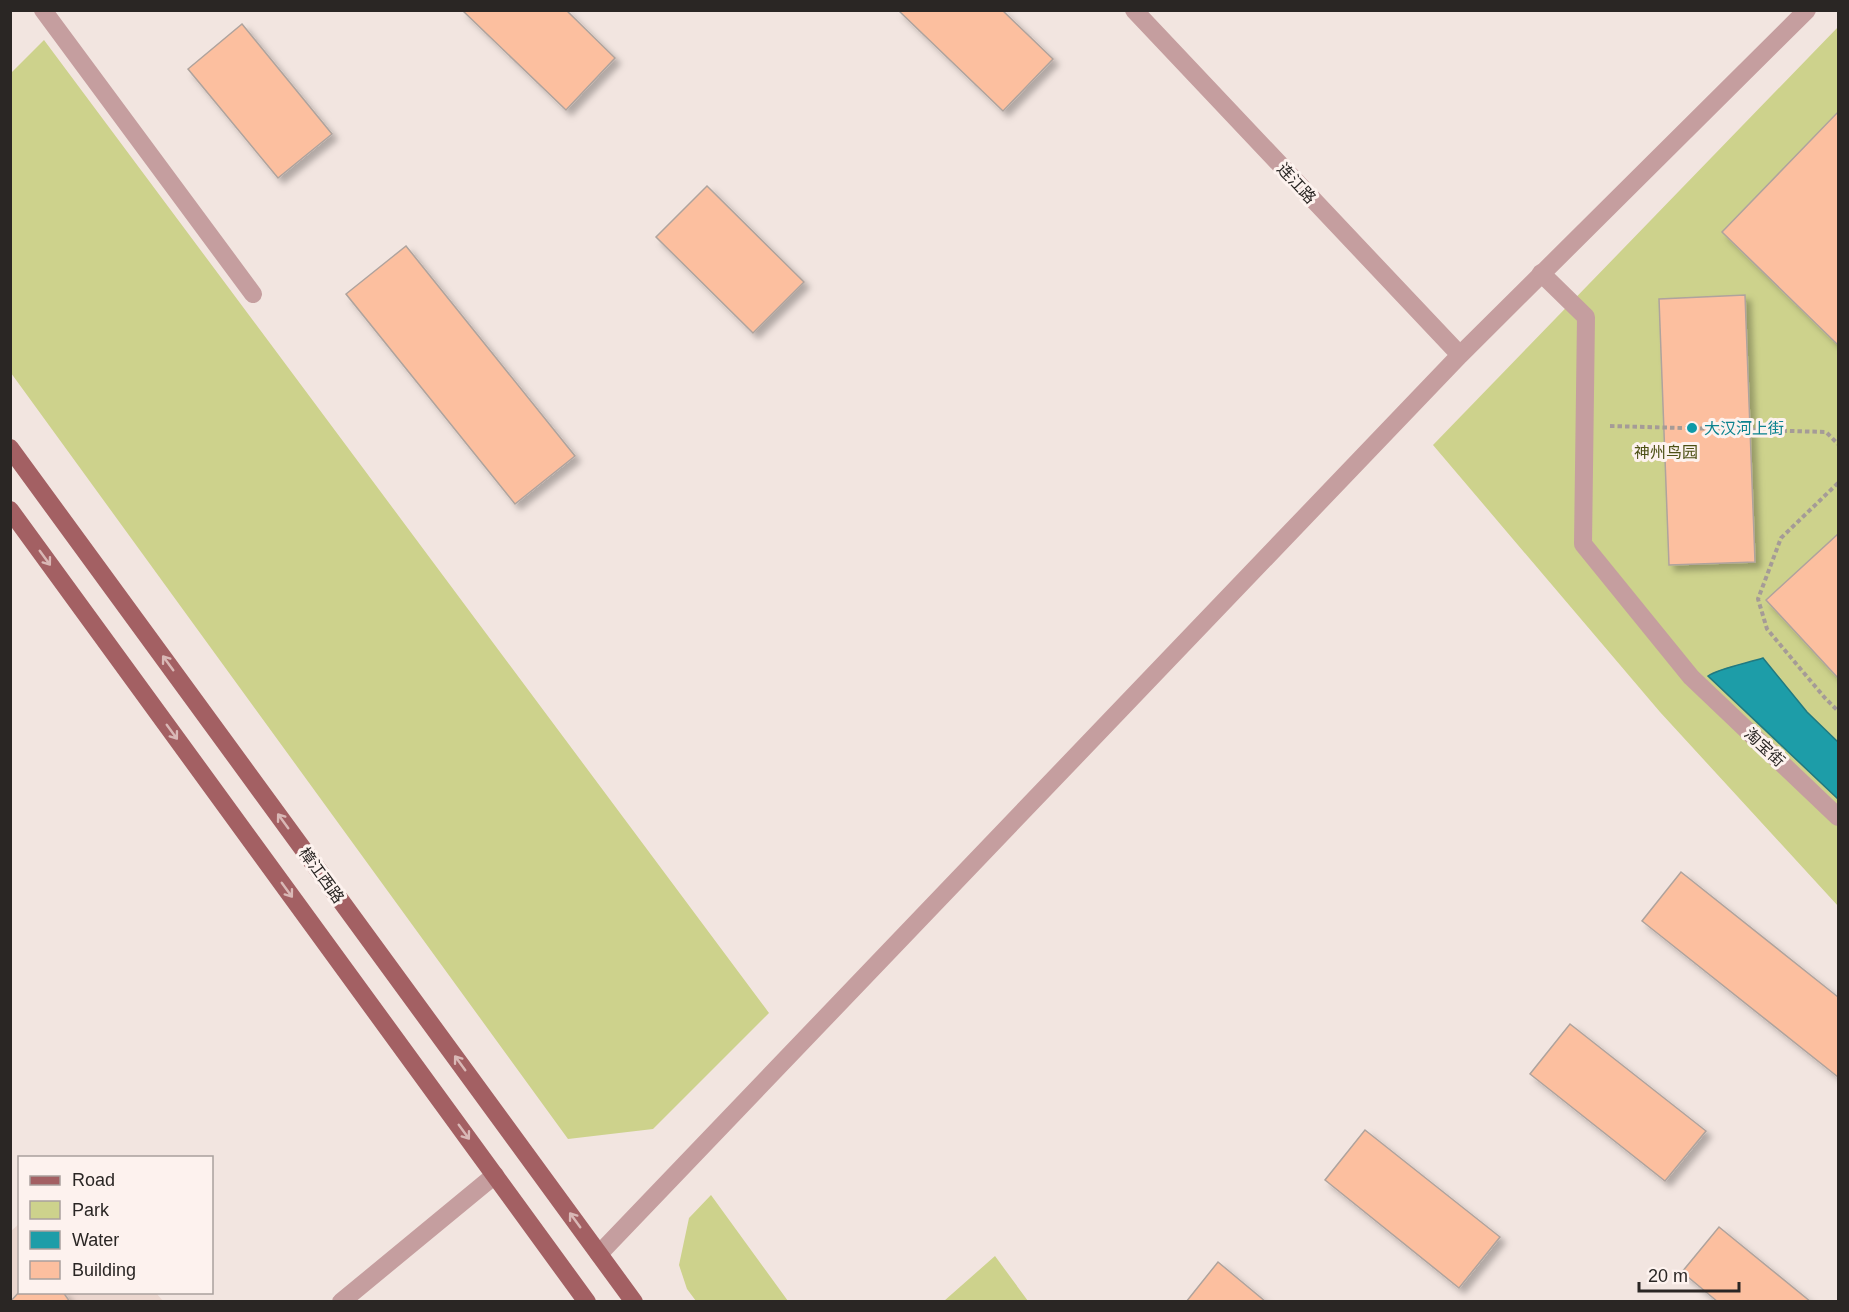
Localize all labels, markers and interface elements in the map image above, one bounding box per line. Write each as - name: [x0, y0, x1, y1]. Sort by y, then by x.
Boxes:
- street label: 连江路: [1274, 160, 1319, 207]
- place label: 大汉河上街: [1704, 420, 1784, 437]
- marker: 大汉河上街: [1685, 421, 1699, 435]
- park label: 神州鸟园: [1634, 444, 1698, 461]
- one-way arrow: [39, 549, 51, 565]
- one-way arrow: [161, 656, 174, 672]
- one-way arrow: [166, 724, 178, 740]
- street label: 淘宝街: [1741, 725, 1788, 770]
- one-way arrow: [276, 813, 289, 829]
- street label: 樟江西路: [296, 844, 347, 906]
- one-way arrow: [281, 881, 293, 897]
- one-way arrow: [453, 1055, 466, 1071]
- one-way arrow: [457, 1124, 470, 1140]
- legend: [18, 1156, 213, 1294]
- text: Road: [72, 1170, 115, 1190]
- text: Park: [72, 1200, 110, 1220]
- one-way arrow: [568, 1213, 581, 1229]
- text: Water: [72, 1230, 119, 1250]
- scale bar: [1639, 1255, 1740, 1293]
- text: Building: [72, 1260, 136, 1280]
- text: 20 m: [1648, 1266, 1688, 1286]

